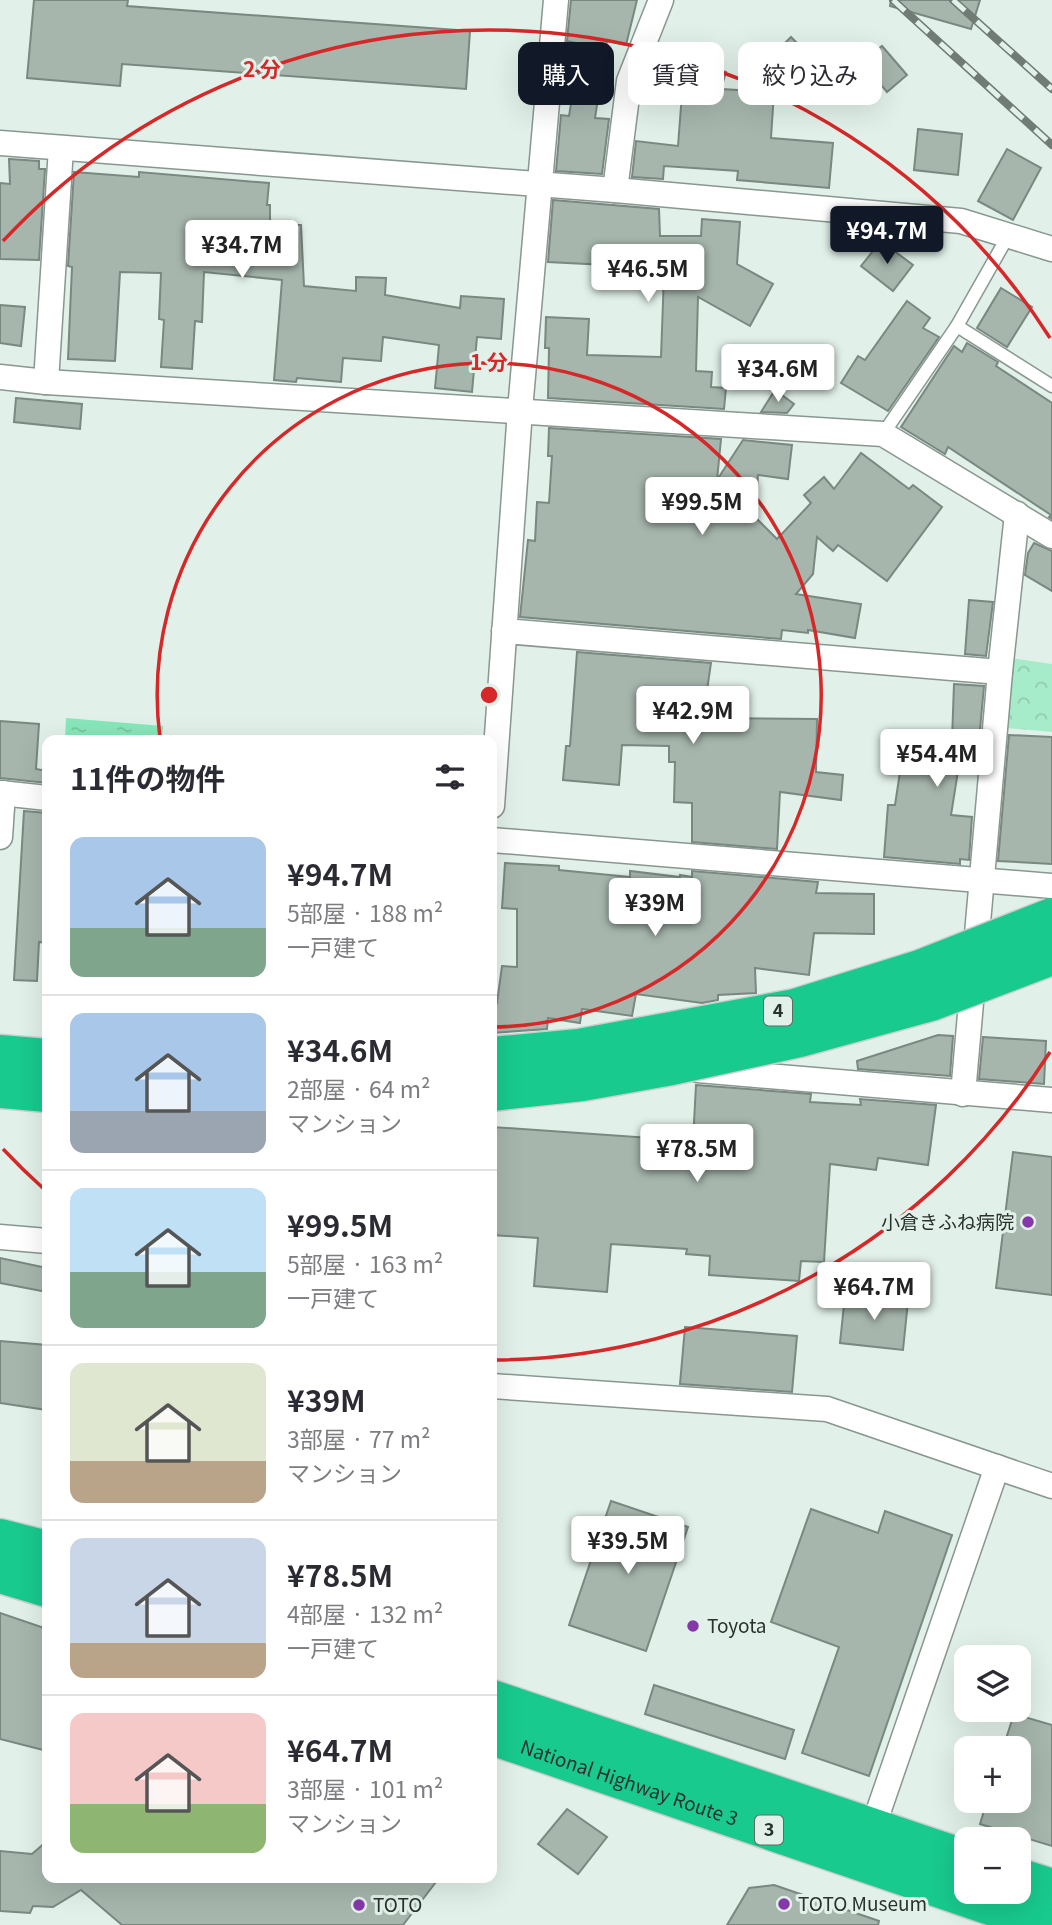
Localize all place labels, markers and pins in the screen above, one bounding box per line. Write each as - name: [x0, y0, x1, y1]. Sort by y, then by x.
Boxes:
- pin: ¥94.7M: [830, 206, 944, 266]
- pin: ¥34.7M: [185, 220, 299, 280]
- pin: ¥46.5M: [591, 244, 705, 304]
- pin: ¥34.6M: [721, 344, 835, 404]
- pin: ¥99.5M: [645, 477, 759, 537]
- centre of rings: [477, 683, 501, 707]
- pin: ¥42.9M: [636, 686, 750, 746]
- pin: ¥54.4M: [880, 730, 994, 789]
- pin: ¥39M: [614, 878, 696, 938]
- pin: ¥78.5M: [640, 1124, 754, 1184]
- place label: 小倉きふね病院: [881, 1207, 1014, 1234]
- marker: 小倉きふね病院: [1020, 1214, 1036, 1230]
- pin: ¥64.7M: [817, 1262, 931, 1322]
- pin: ¥39.5M: [571, 1516, 685, 1576]
- place label: Toyota: [707, 1611, 767, 1638]
- marker: Toyota: [685, 1618, 701, 1634]
- place label: TOTO Museum: [798, 1889, 927, 1916]
- place label: TOTO: [373, 1890, 422, 1917]
- marker: TOTO Museum: [776, 1896, 792, 1912]
- marker: TOTO: [351, 1897, 367, 1913]

